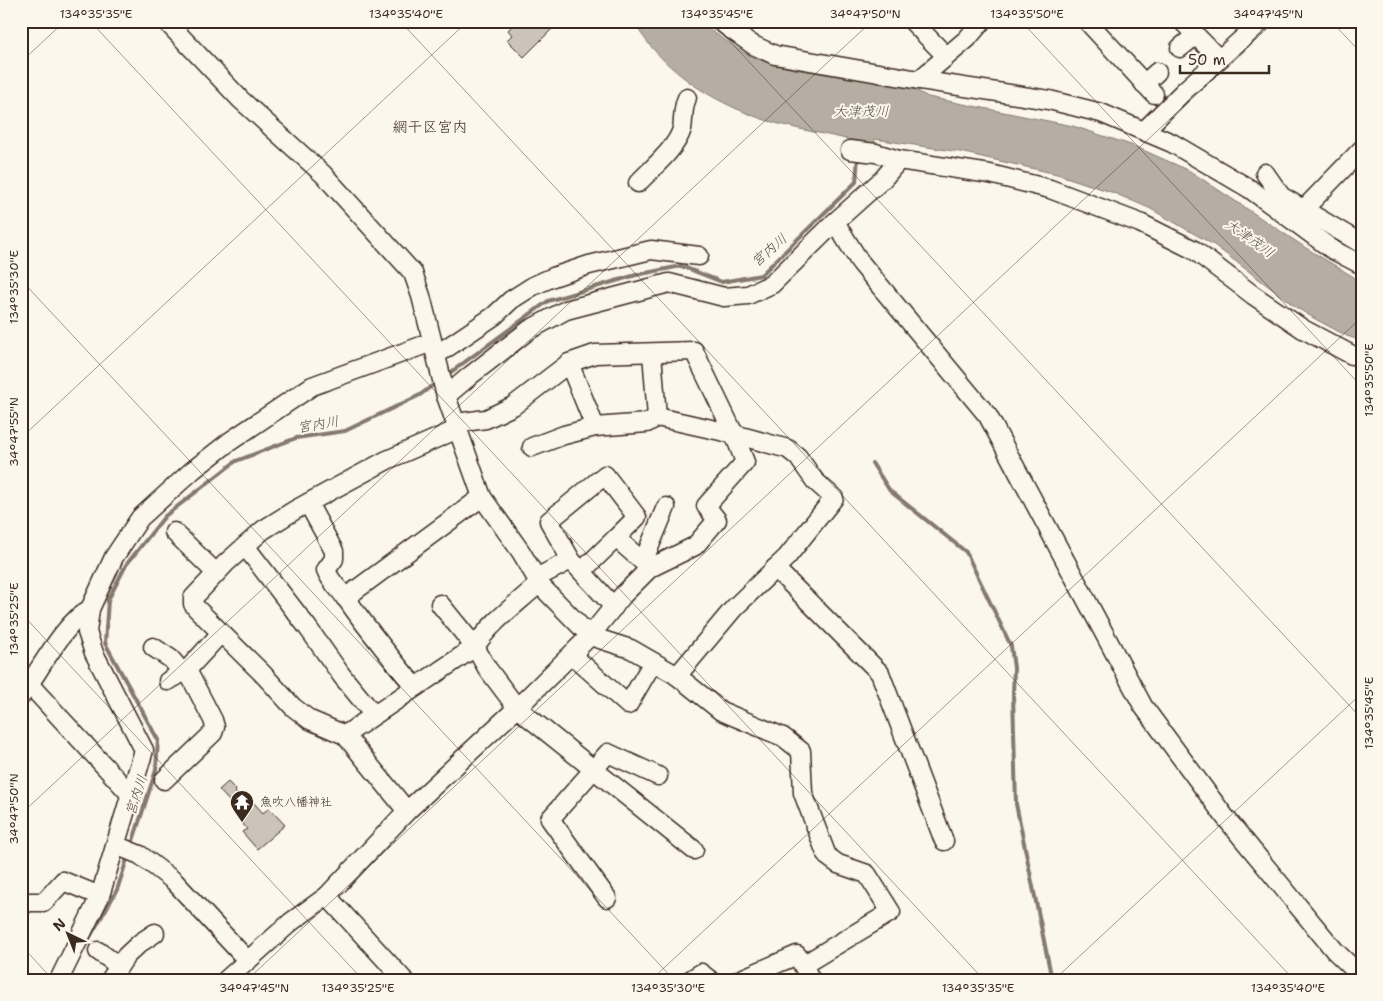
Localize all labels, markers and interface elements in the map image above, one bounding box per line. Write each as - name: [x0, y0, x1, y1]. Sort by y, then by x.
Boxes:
- text: 134°35'35"E: [60, 6, 132, 22]
- text: 134°35'40"E: [369, 6, 443, 22]
- text: 134°35'45"E: [681, 6, 753, 22]
- text: 34°47'50"N: [829, 6, 901, 22]
- text: 134°35'50"E: [990, 6, 1064, 22]
- text: 34°47'45"N: [1233, 6, 1303, 22]
- scale bar: [1180, 42, 1269, 74]
- text: 50 m: [1188, 50, 1226, 70]
- water label: 大津茂川: [833, 102, 889, 120]
- district label: 網干区宮内: [392, 117, 468, 137]
- water label: 大津茂川: [1222, 215, 1278, 261]
- water label: 宮内川: [747, 229, 791, 271]
- text: 134°35'30"E: [6, 250, 22, 324]
- text: 134°35'50"E: [1361, 343, 1377, 417]
- text: 34°47'55"N: [6, 397, 22, 467]
- water label: 宮内川: [296, 411, 340, 437]
- text: 134°35'25"E: [6, 583, 22, 655]
- text: 134°35'45"E: [1361, 677, 1377, 749]
- water label: 宮内川: [121, 772, 151, 818]
- text: 34°47'50"N: [6, 773, 22, 845]
- temple icon: 魚吹八幡神社: [229, 789, 255, 823]
- place label: 魚吹八幡神社: [260, 794, 332, 810]
- north arrow: [42, 908, 92, 958]
- text: N: [49, 914, 69, 935]
- text: 34°47'45"N: [219, 980, 289, 996]
- text: 134°35'25"E: [322, 980, 394, 996]
- text: 134°35'30"E: [631, 980, 705, 996]
- text: 134°35'35"E: [942, 980, 1014, 996]
- text: 134°35'40"E: [1251, 980, 1325, 996]

